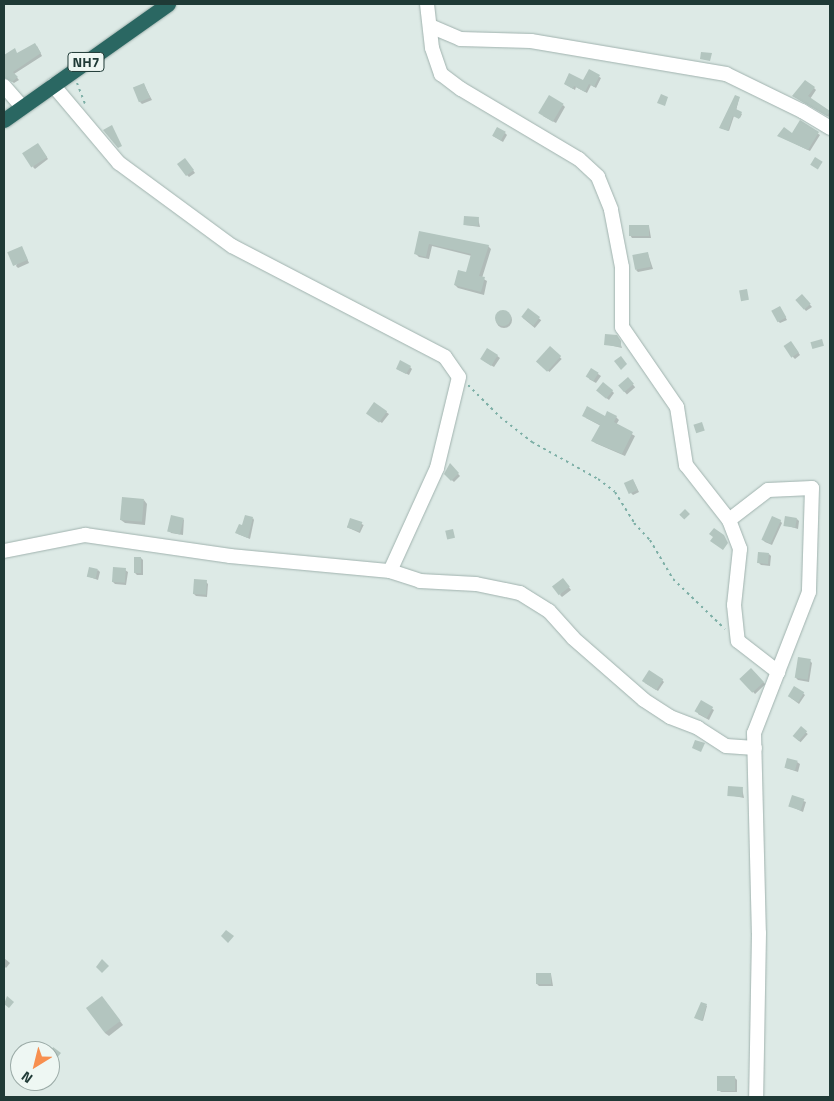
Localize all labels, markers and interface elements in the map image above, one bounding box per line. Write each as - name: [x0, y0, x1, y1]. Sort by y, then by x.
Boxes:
- road number: NH7: [67, 51, 105, 74]
- north arrow: [10, 1041, 60, 1091]
- text: N: [16, 1066, 37, 1089]

